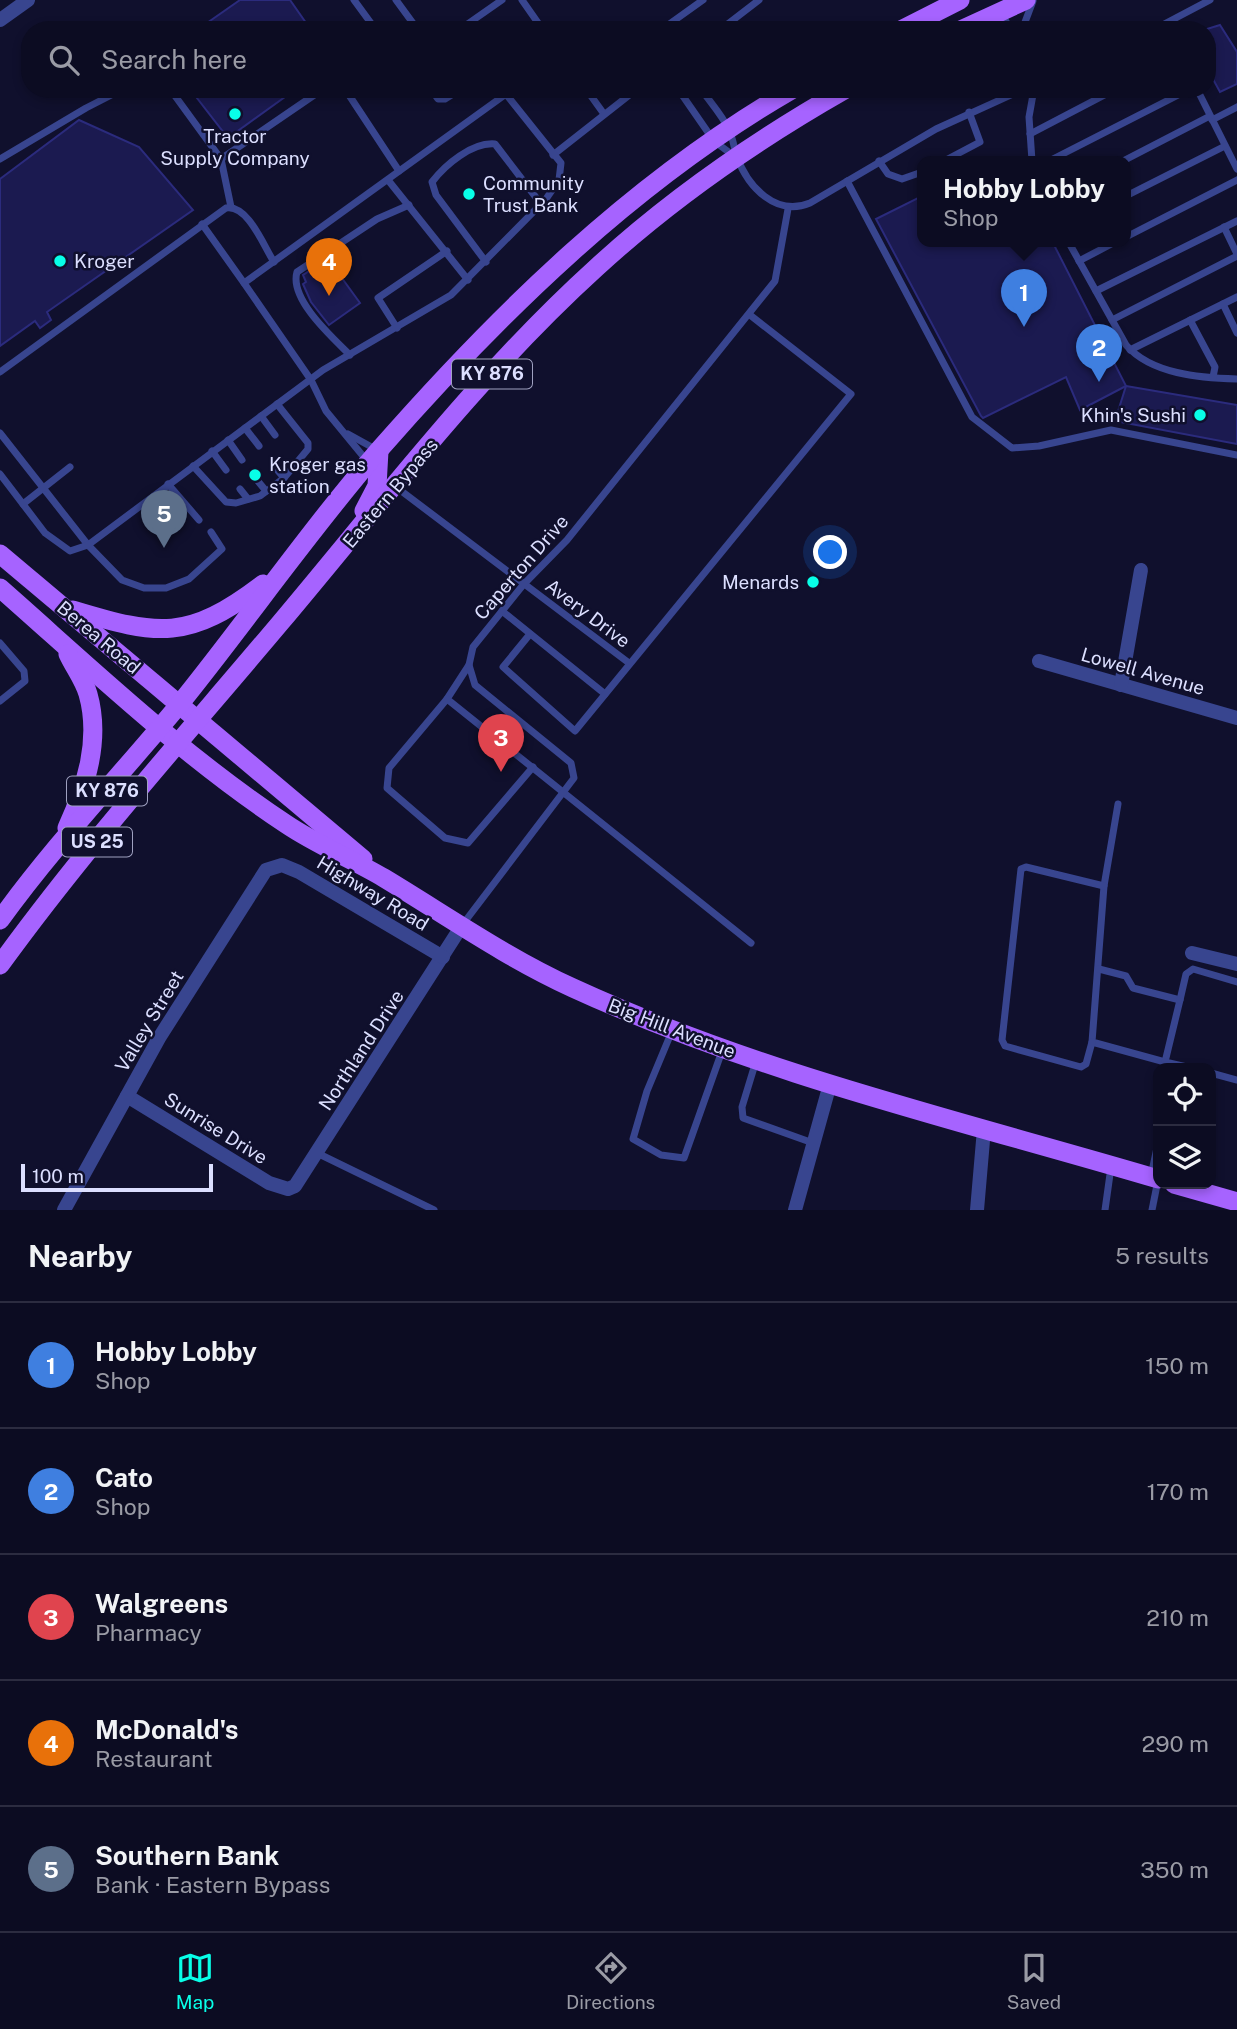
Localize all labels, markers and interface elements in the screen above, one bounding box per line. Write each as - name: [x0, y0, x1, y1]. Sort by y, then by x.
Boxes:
- search box: [21, 21, 1216, 98]
- icon: search: [45, 41, 83, 79]
- text: Search here: [101, 44, 247, 75]
- marker: Tractor Supply Company: [227, 106, 243, 122]
- place label: Tractor Supply Company: [160, 125, 310, 169]
- popup: [917, 156, 1131, 247]
- place label: Community Trust Bank: [483, 172, 584, 216]
- text: Hobby Lobby: [943, 173, 1105, 204]
- marker: Community Trust Bank: [461, 186, 477, 202]
- text: Shop: [943, 204, 998, 231]
- pin: 4: [306, 238, 352, 296]
- place label: Kroger: [74, 250, 135, 272]
- marker: Kroger: [52, 253, 68, 269]
- pin: 1: [1001, 269, 1047, 327]
- pin: 2: [1076, 324, 1122, 382]
- road number: KY 876: [452, 360, 532, 388]
- place label: Khin's Sushi: [1081, 404, 1186, 426]
- marker: Khin's Sushi: [1192, 407, 1208, 423]
- street label: Eastern Bypass: [338, 434, 442, 552]
- place label: Kroger gas station: [269, 453, 366, 497]
- marker: Kroger gas station: [247, 467, 263, 483]
- pin: 5: [141, 490, 187, 548]
- street label: Caperton Drive: [470, 510, 572, 624]
- your location: [813, 535, 847, 569]
- place label: Menards: [722, 571, 799, 593]
- street label: Avery Drive: [541, 574, 635, 652]
- marker: Menards: [805, 574, 821, 590]
- street label: Berea Road: [53, 596, 145, 678]
- street label: Lowell Avenue: [1079, 643, 1207, 699]
- pin: 3: [478, 714, 524, 772]
- road number: KY 876: [67, 776, 147, 806]
- road number: US 25: [62, 828, 132, 856]
- street label: Highway Road: [313, 851, 433, 935]
- street label: Valley Street: [110, 966, 188, 1076]
- street label: Northland Drive: [314, 986, 408, 1114]
- street label: Big Hill Avenue: [605, 994, 739, 1062]
- map controls: [1153, 1063, 1216, 1189]
- button: locate: [1153, 1063, 1216, 1126]
- street label: Sunrise Drive: [160, 1088, 272, 1168]
- button: layers: [1153, 1126, 1216, 1189]
- scale bar: [21, 1161, 214, 1193]
- text: 100 m: [32, 1165, 84, 1187]
- text: Nearby: [28, 1238, 132, 1274]
- text: 5 results: [1115, 1242, 1209, 1269]
- text: Hobby Lobby: [95, 1336, 257, 1367]
- text: 1: [46, 1352, 56, 1379]
- text: 150 m: [1145, 1352, 1209, 1379]
- text: Shop: [95, 1367, 150, 1394]
- text: Cato: [95, 1462, 153, 1493]
- text: 2: [44, 1478, 58, 1505]
- text: 170 m: [1147, 1478, 1209, 1505]
- text: Shop: [95, 1493, 150, 1520]
- text: Walgreens: [95, 1588, 228, 1619]
- text: 3: [43, 1604, 59, 1631]
- text: 210 m: [1146, 1604, 1209, 1631]
- text: Pharmacy: [95, 1619, 202, 1646]
- text: McDonald's: [95, 1714, 238, 1745]
- text: 4: [43, 1730, 59, 1757]
- text: 290 m: [1142, 1730, 1209, 1757]
- text: Restaurant: [95, 1745, 213, 1772]
- text: Southern Bank: [95, 1840, 279, 1871]
- text: 5: [43, 1856, 59, 1883]
- text: 350 m: [1140, 1856, 1209, 1883]
- text: Bank · Eastern Bypass: [95, 1871, 330, 1898]
- tab: Map: [176, 1949, 214, 2013]
- tab: Directions: [566, 1949, 655, 2013]
- tab: Saved: [1007, 1949, 1061, 2013]

